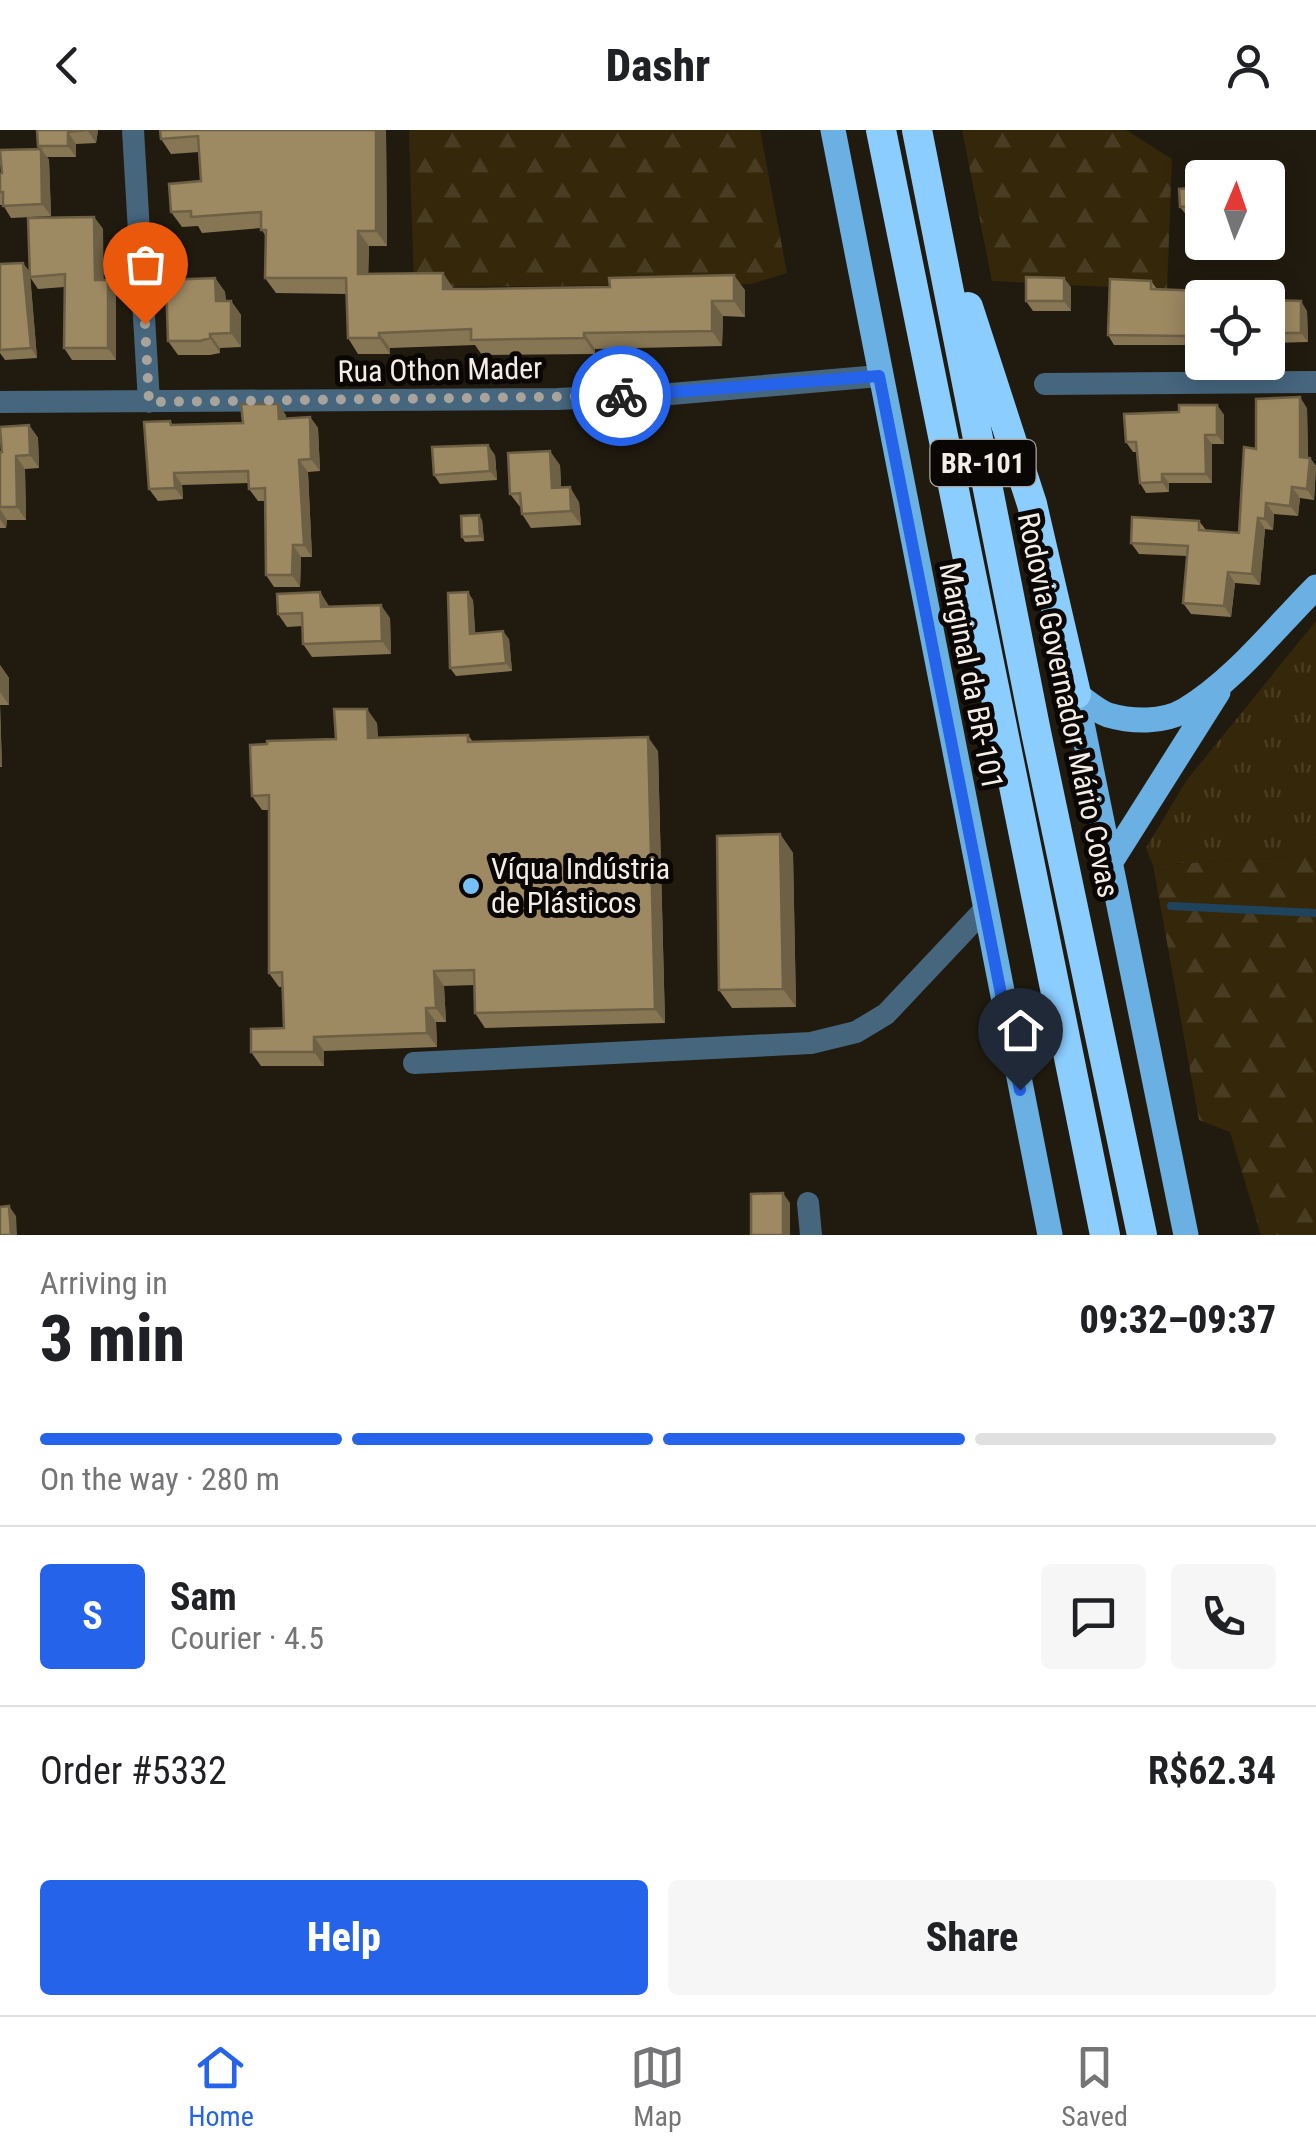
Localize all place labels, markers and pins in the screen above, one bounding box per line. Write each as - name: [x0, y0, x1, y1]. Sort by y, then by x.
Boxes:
- pin: [103, 222, 188, 325]
- place label: Víqua Indústria de Plásticos: [491, 851, 670, 920]
- marker: Víqua Indústria de Plásticos: [460, 875, 482, 897]
- pin: [978, 988, 1063, 1091]

